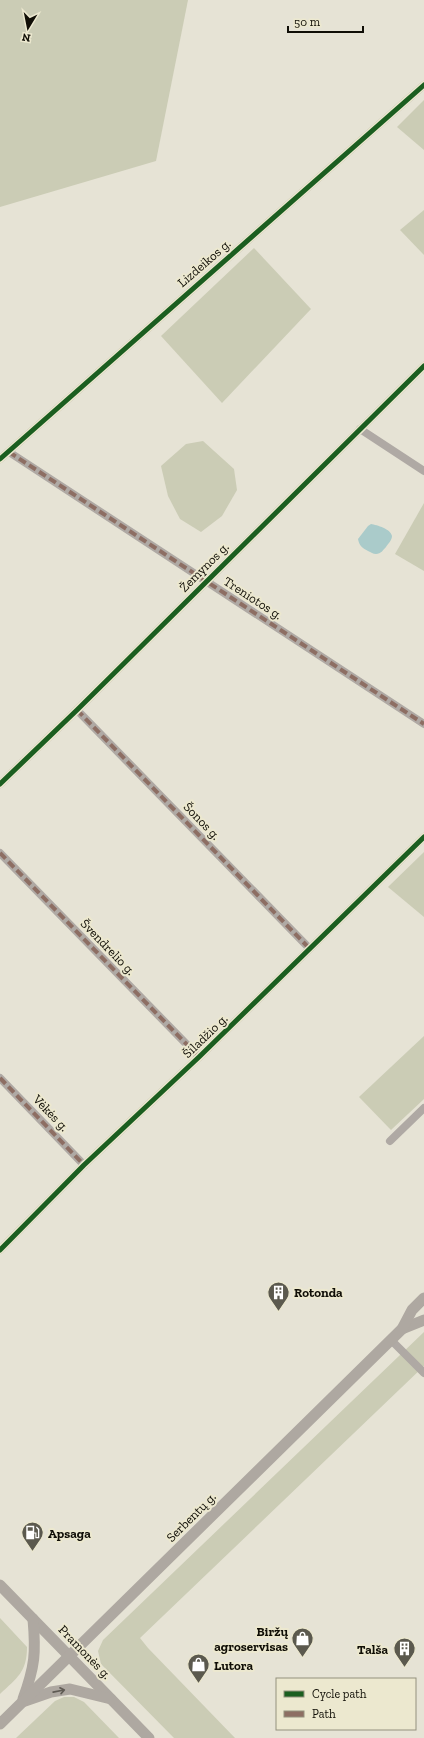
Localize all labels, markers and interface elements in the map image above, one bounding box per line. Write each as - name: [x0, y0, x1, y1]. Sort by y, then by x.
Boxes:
- north arrow: [8, 8, 48, 48]
- scale bar: [288, 8, 363, 34]
- text: 50 m: [294, 15, 321, 29]
- text: N: [20, 30, 32, 44]
- street label: Lizdeikos g.: [174, 236, 234, 290]
- street label: Žemynos g.: [176, 539, 232, 595]
- street label: Treniotos g.: [221, 573, 285, 623]
- street label: Šonos g.: [181, 799, 223, 843]
- street label: Švendrelio g.: [78, 916, 138, 978]
- street label: Šiladžio g.: [180, 1011, 230, 1061]
- street label: Vėkės g.: [29, 1091, 72, 1134]
- building icon: Rotonda: [265, 1279, 291, 1312]
- place label: Rotonda: [294, 1285, 343, 1300]
- street label: Serbentų g.: [163, 1489, 219, 1545]
- fuel station icon: Apsaga: [20, 1520, 46, 1553]
- place label: Apsaga: [48, 1526, 91, 1541]
- street label: Pramonės g.: [56, 1622, 114, 1682]
- place label: Biržų agroservisas: [214, 1624, 288, 1654]
- shop icon: Biržų agroservisas: [290, 1625, 316, 1658]
- building icon: Talša: [391, 1636, 417, 1669]
- place label: Talša: [357, 1642, 388, 1657]
- shop icon: Lutora: [186, 1652, 212, 1685]
- place label: Lutora: [214, 1658, 253, 1673]
- legend: [276, 1678, 416, 1730]
- one-way arrow: [53, 1686, 66, 1694]
- text: Cycle path: [312, 1687, 367, 1701]
- text: Path: [312, 1707, 336, 1721]

